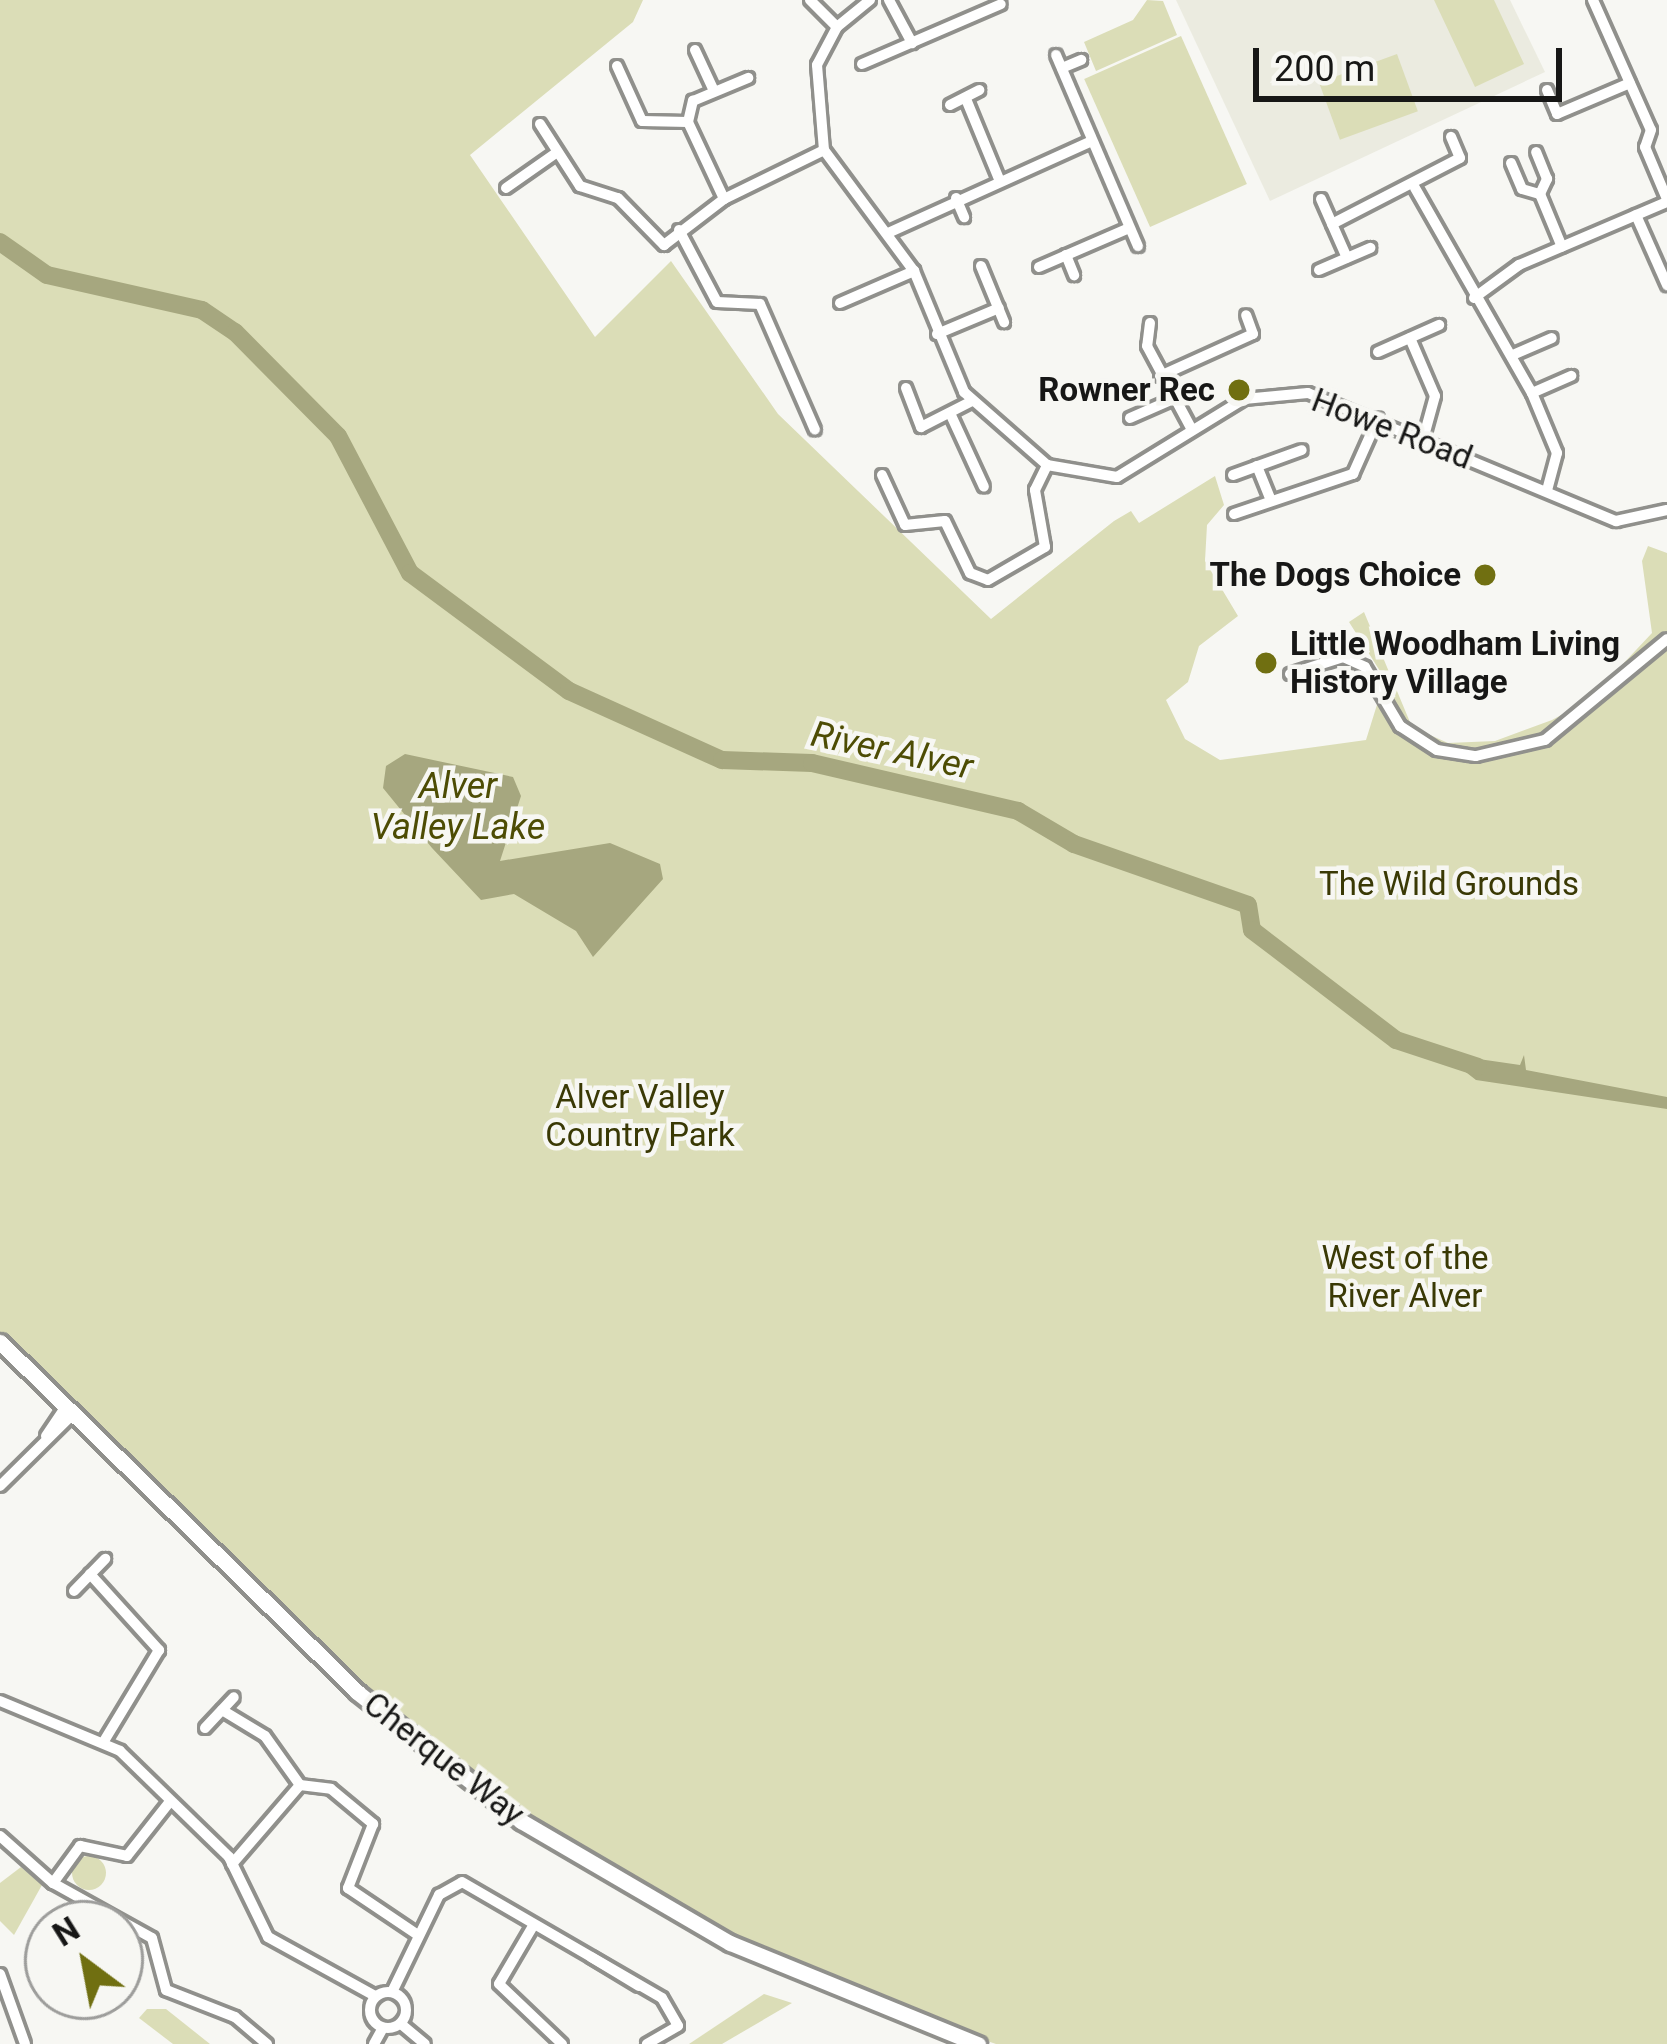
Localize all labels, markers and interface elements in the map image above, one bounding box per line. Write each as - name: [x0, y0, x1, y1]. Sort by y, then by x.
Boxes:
- scale bar: [1259, 24, 1568, 98]
- text: 200 m: [1274, 48, 1375, 90]
- place label: Rowner Rec: [1038, 370, 1215, 410]
- marker: Rowner Rec: [1226, 377, 1252, 403]
- street label: Howe Road: [1306, 380, 1478, 478]
- place label: The Dogs Choice: [1210, 555, 1461, 595]
- marker: The Dogs Choice: [1472, 562, 1498, 588]
- place label: Little Woodham Living History Village: [1290, 624, 1620, 702]
- marker: Little Woodham Living History Village: [1253, 650, 1279, 676]
- water label: River Alver: [807, 713, 977, 789]
- water label: Alver Valley Lake: [371, 764, 545, 849]
- park label: The Wild Grounds: [1319, 864, 1579, 904]
- park label: Alver Valley Country Park: [545, 1077, 735, 1155]
- park label: West of the River Alver: [1321, 1238, 1489, 1316]
- street label: Cherque Way: [356, 1684, 532, 1834]
- north arrow: [24, 1900, 144, 2020]
- text: N: [46, 1909, 86, 1954]

